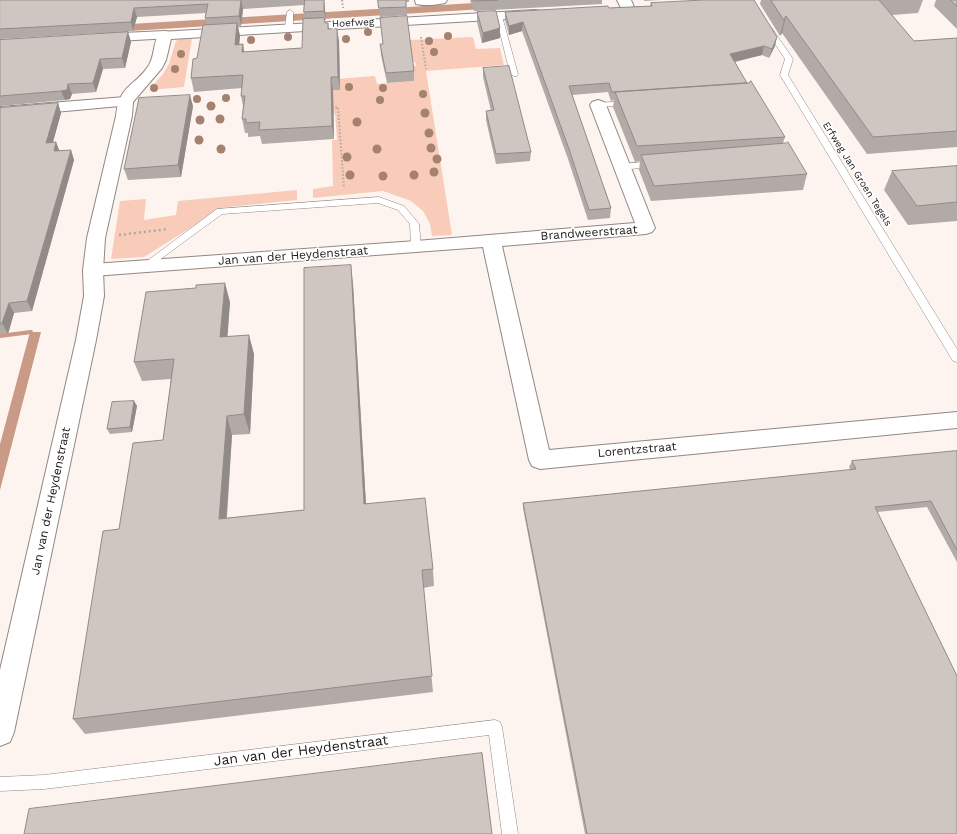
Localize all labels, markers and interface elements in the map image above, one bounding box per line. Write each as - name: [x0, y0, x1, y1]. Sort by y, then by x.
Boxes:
- street label: Hoefweg: [332, 16, 374, 30]
- street label: Erfweg Jan Groen Tegels: [820, 120, 894, 228]
- street label: Brandweerstraat: [540, 222, 638, 244]
- street label: Jan van der Heydenstraat: [217, 244, 369, 268]
- street label: Jan van der Heydenstraat: [28, 426, 74, 576]
- street label: Lorentzstraat: [597, 439, 677, 461]
- street label: Jan van der Heydenstraat: [213, 732, 389, 770]

